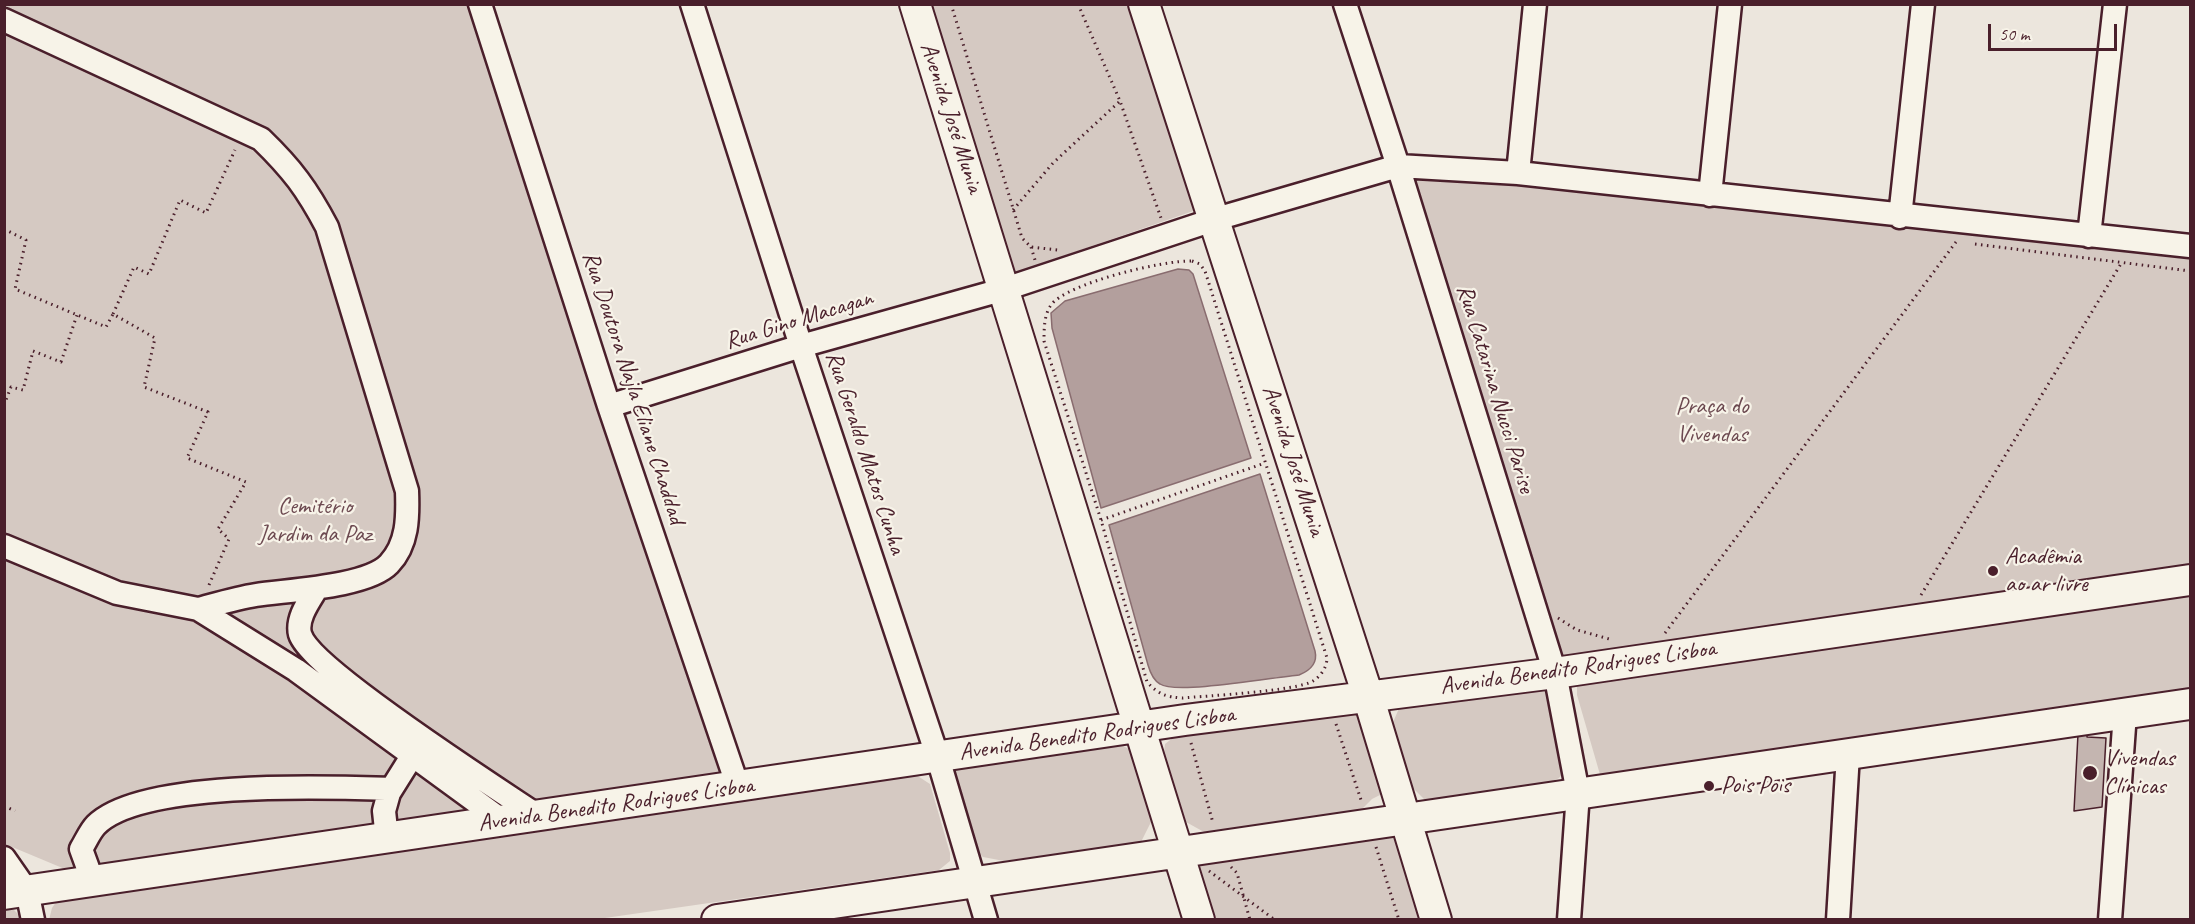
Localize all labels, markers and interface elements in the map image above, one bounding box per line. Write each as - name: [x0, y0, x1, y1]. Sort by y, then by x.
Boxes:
- scale bar: [1991, 12, 2120, 50]
- text: 50 m: [1999, 23, 2030, 45]
- street label: Avenida José Munia: [913, 39, 989, 197]
- street label: Rua Doutora Najla Eliane Chaddad: [575, 248, 691, 528]
- street label: Rua Catarina Nucci Parise: [1450, 281, 1540, 497]
- street label: Rua Gino Macagan: [722, 284, 876, 356]
- street label: Rua Geraldo Matos Cunha: [819, 348, 911, 558]
- street label: Avenida José Munia: [1255, 382, 1331, 540]
- park label: Praça do Vivendas: [1676, 393, 1748, 449]
- park label: Cemitério Jardim da Paz: [258, 493, 372, 549]
- place label: Acadêmia ao ar livre: [2005, 543, 2088, 599]
- marker: Acadêmia ao ar livre: [1986, 564, 2000, 578]
- street label: Avenida Benedito Rodrigues Lisboa: [1438, 634, 1718, 702]
- street label: Avenida Benedito Rodrigues Lisboa: [957, 700, 1237, 768]
- place label: Vivendas Clínicas: [2104, 745, 2174, 801]
- marker: Vivendas Clínicas: [2081, 764, 2099, 782]
- street label: Avenida Benedito Rodrigues Lisboa: [476, 771, 756, 839]
- place label: Pois Pois: [1721, 772, 1790, 800]
- marker: Pois Pois: [1702, 779, 1716, 793]

